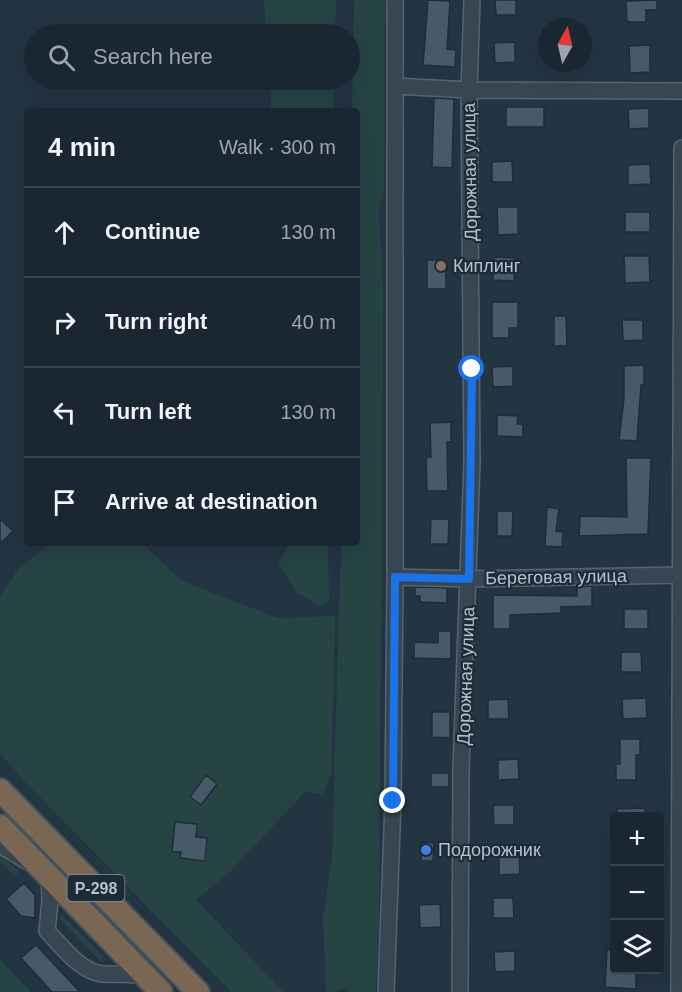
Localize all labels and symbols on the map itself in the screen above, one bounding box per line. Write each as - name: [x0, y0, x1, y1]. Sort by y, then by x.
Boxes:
- north arrow: [538, 18, 592, 72]
- street label: Дорожная улица: [459, 102, 481, 241]
- place label: Киплинг: [453, 256, 521, 276]
- marker: Киплинг: [434, 259, 448, 273]
- route start: [458, 355, 484, 381]
- street label: Береговая улица: [485, 566, 628, 588]
- street label: Дорожная улица: [454, 605, 478, 746]
- route end: [379, 787, 405, 813]
- place label: Подорожник: [438, 840, 541, 860]
- marker: Подорожник: [419, 843, 433, 857]
- road number: Р-298: [68, 875, 124, 901]

